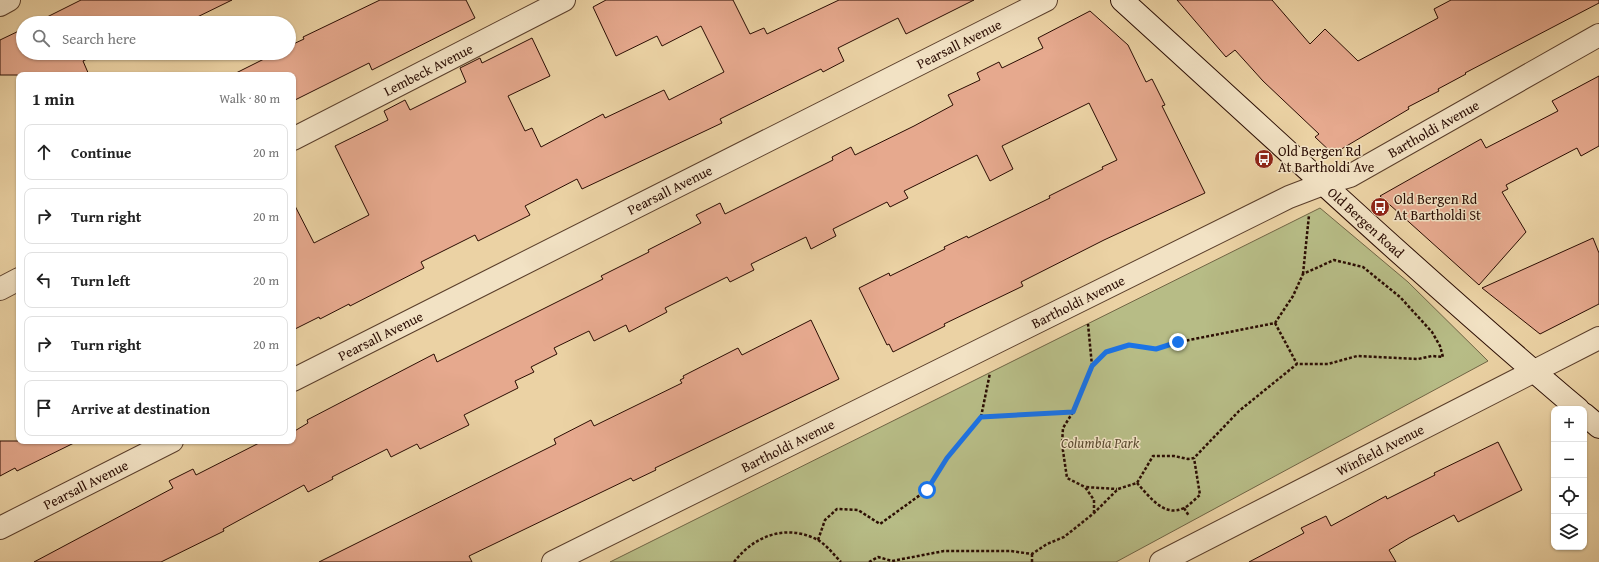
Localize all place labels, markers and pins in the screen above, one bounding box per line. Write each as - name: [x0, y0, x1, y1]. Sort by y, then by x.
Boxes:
- place label: Old Bergen Rd At Bartholdi Ave: [1278, 141, 1375, 177]
- bus stop icon: Old Bergen Rd At Bartholdi Ave: [1253, 148, 1275, 170]
- place label: Old Bergen Rd At Bartholdi St: [1394, 189, 1481, 225]
- bus stop icon: Old Bergen Rd At Bartholdi St: [1369, 196, 1391, 218]

